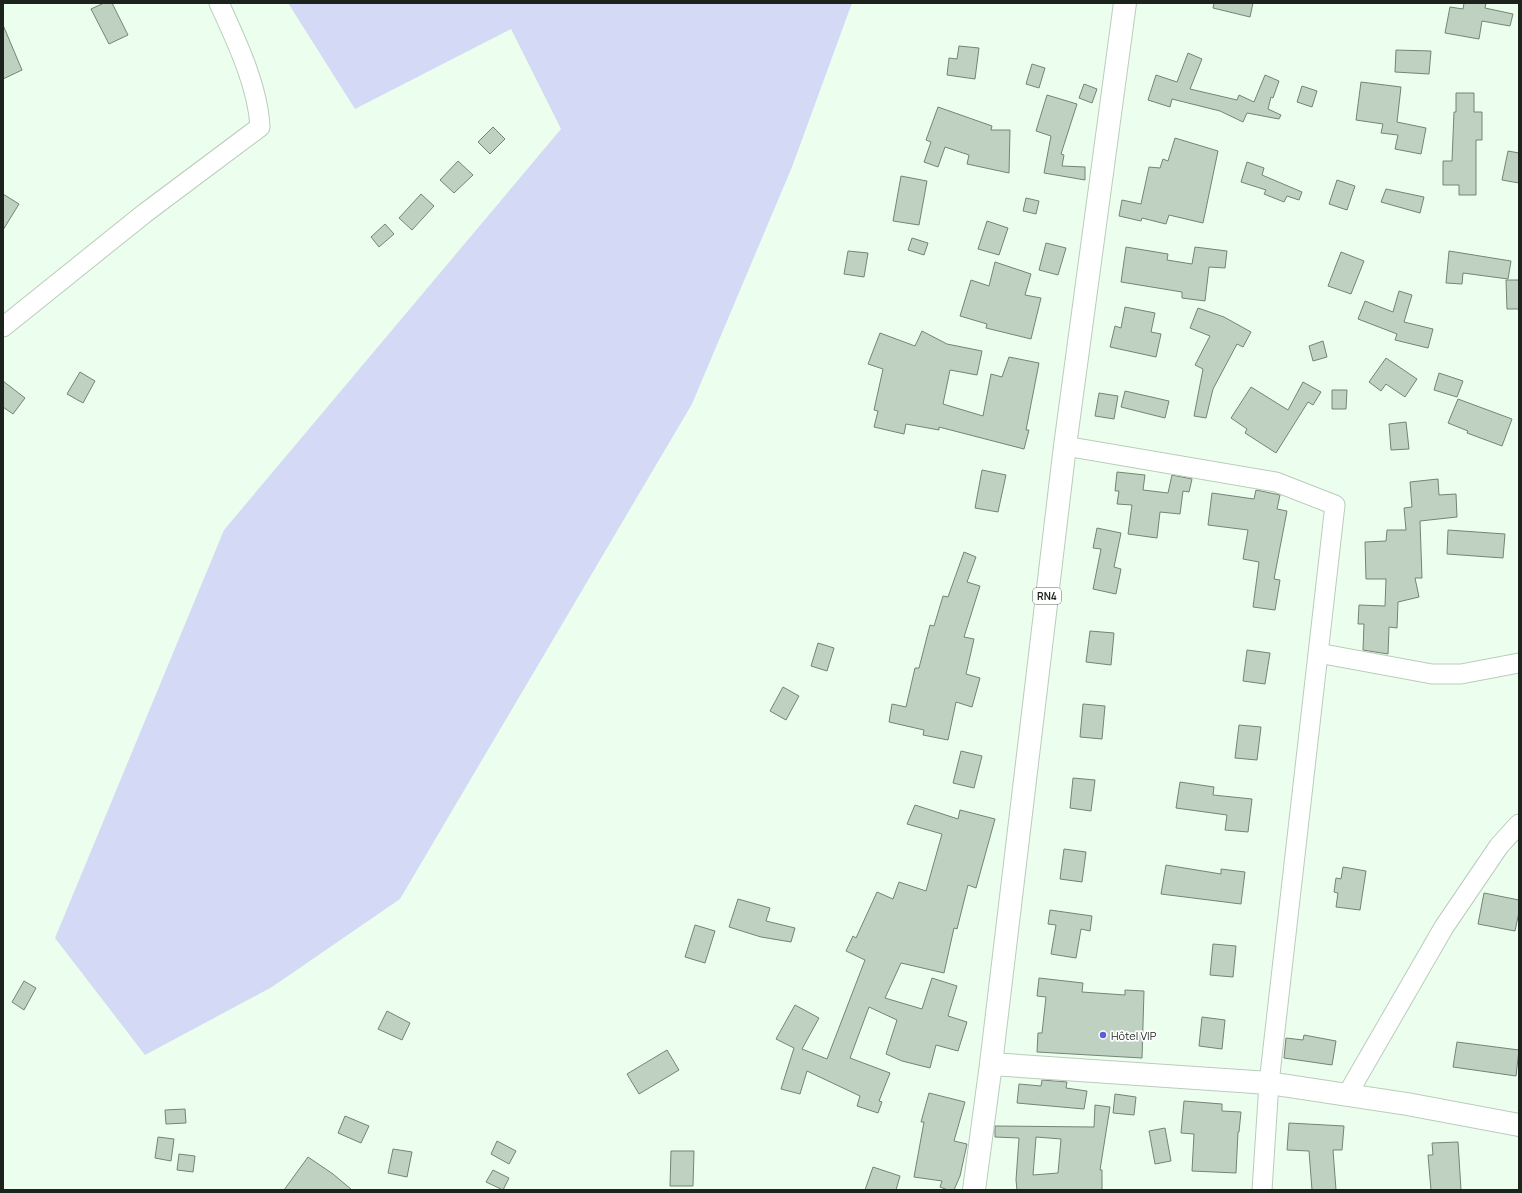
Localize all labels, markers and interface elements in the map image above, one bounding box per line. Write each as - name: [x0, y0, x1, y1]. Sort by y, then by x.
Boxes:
- road number: RN4: [1033, 588, 1061, 604]
- place label: Hôtel VIP: [1111, 1028, 1157, 1043]
- marker: Hôtel VIP: [1098, 1030, 1108, 1040]

